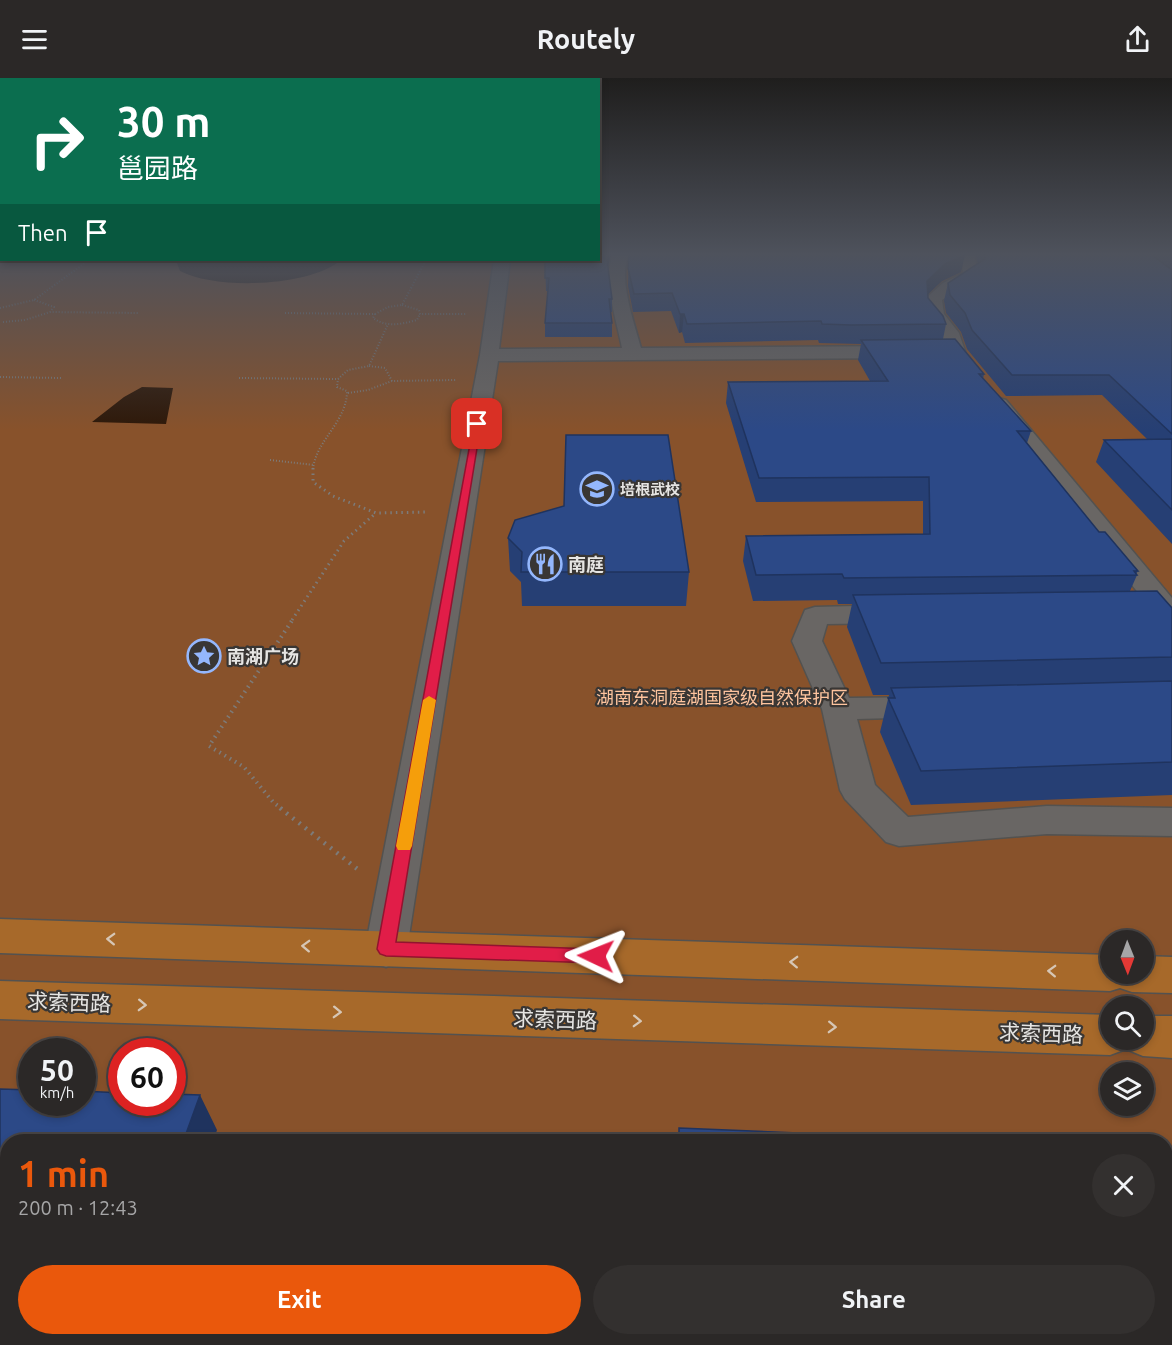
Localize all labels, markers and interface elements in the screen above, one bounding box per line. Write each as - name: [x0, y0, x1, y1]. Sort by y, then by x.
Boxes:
- icon: menu: [18, 23, 51, 56]
- icon: share: [1121, 23, 1154, 56]
- text: Routely: [537, 24, 635, 54]
- text: 30 m: [117, 98, 211, 145]
- icon: right: [18, 102, 96, 180]
- text: 邕园路: [117, 153, 198, 183]
- icon: arrive: [80, 216, 113, 249]
- text: Then: [18, 220, 68, 245]
- pin: [451, 398, 502, 449]
- icon: arrive: [460, 407, 493, 440]
- school or university icon: 培根武校: [579, 471, 615, 507]
- place label: 培根武校: [620, 481, 680, 498]
- restaurant icon: 南庭: [527, 546, 563, 582]
- place label: 南庭: [568, 554, 604, 574]
- place icon: 南湖广场: [186, 638, 222, 674]
- place label: 南湖广场: [227, 646, 299, 666]
- park label: 湖南东洞庭湖国家级自然保护区: [596, 687, 848, 707]
- position arrow: [564, 924, 628, 988]
- north arrow: [1100, 930, 1154, 984]
- map controls: [1100, 930, 1154, 1116]
- one-way arrow: [107, 933, 116, 946]
- one-way arrow: [302, 940, 311, 953]
- one-way arrow: [789, 956, 798, 969]
- one-way arrow: [1047, 965, 1056, 977]
- street label: 求索西路: [27, 989, 111, 1015]
- button: search: [1100, 996, 1154, 1050]
- one-way arrow: [138, 998, 147, 1011]
- one-way arrow: [333, 1005, 342, 1018]
- street label: 求索西路: [513, 1006, 597, 1032]
- one-way arrow: [633, 1015, 642, 1027]
- street label: 求索西路: [999, 1020, 1083, 1046]
- one-way arrow: [828, 1021, 837, 1033]
- speed limit sign: 60: [108, 1038, 186, 1116]
- text: 50: [40, 1053, 74, 1087]
- button: layers: [1100, 1062, 1154, 1116]
- text: km/h: [40, 1084, 74, 1101]
- text: 1 min: [18, 1153, 109, 1194]
- button: close: [1092, 1154, 1155, 1217]
- text: 200 m · 12:43: [18, 1196, 138, 1219]
- button: Exit: [18, 1265, 581, 1334]
- button: Share: [593, 1265, 1155, 1334]

